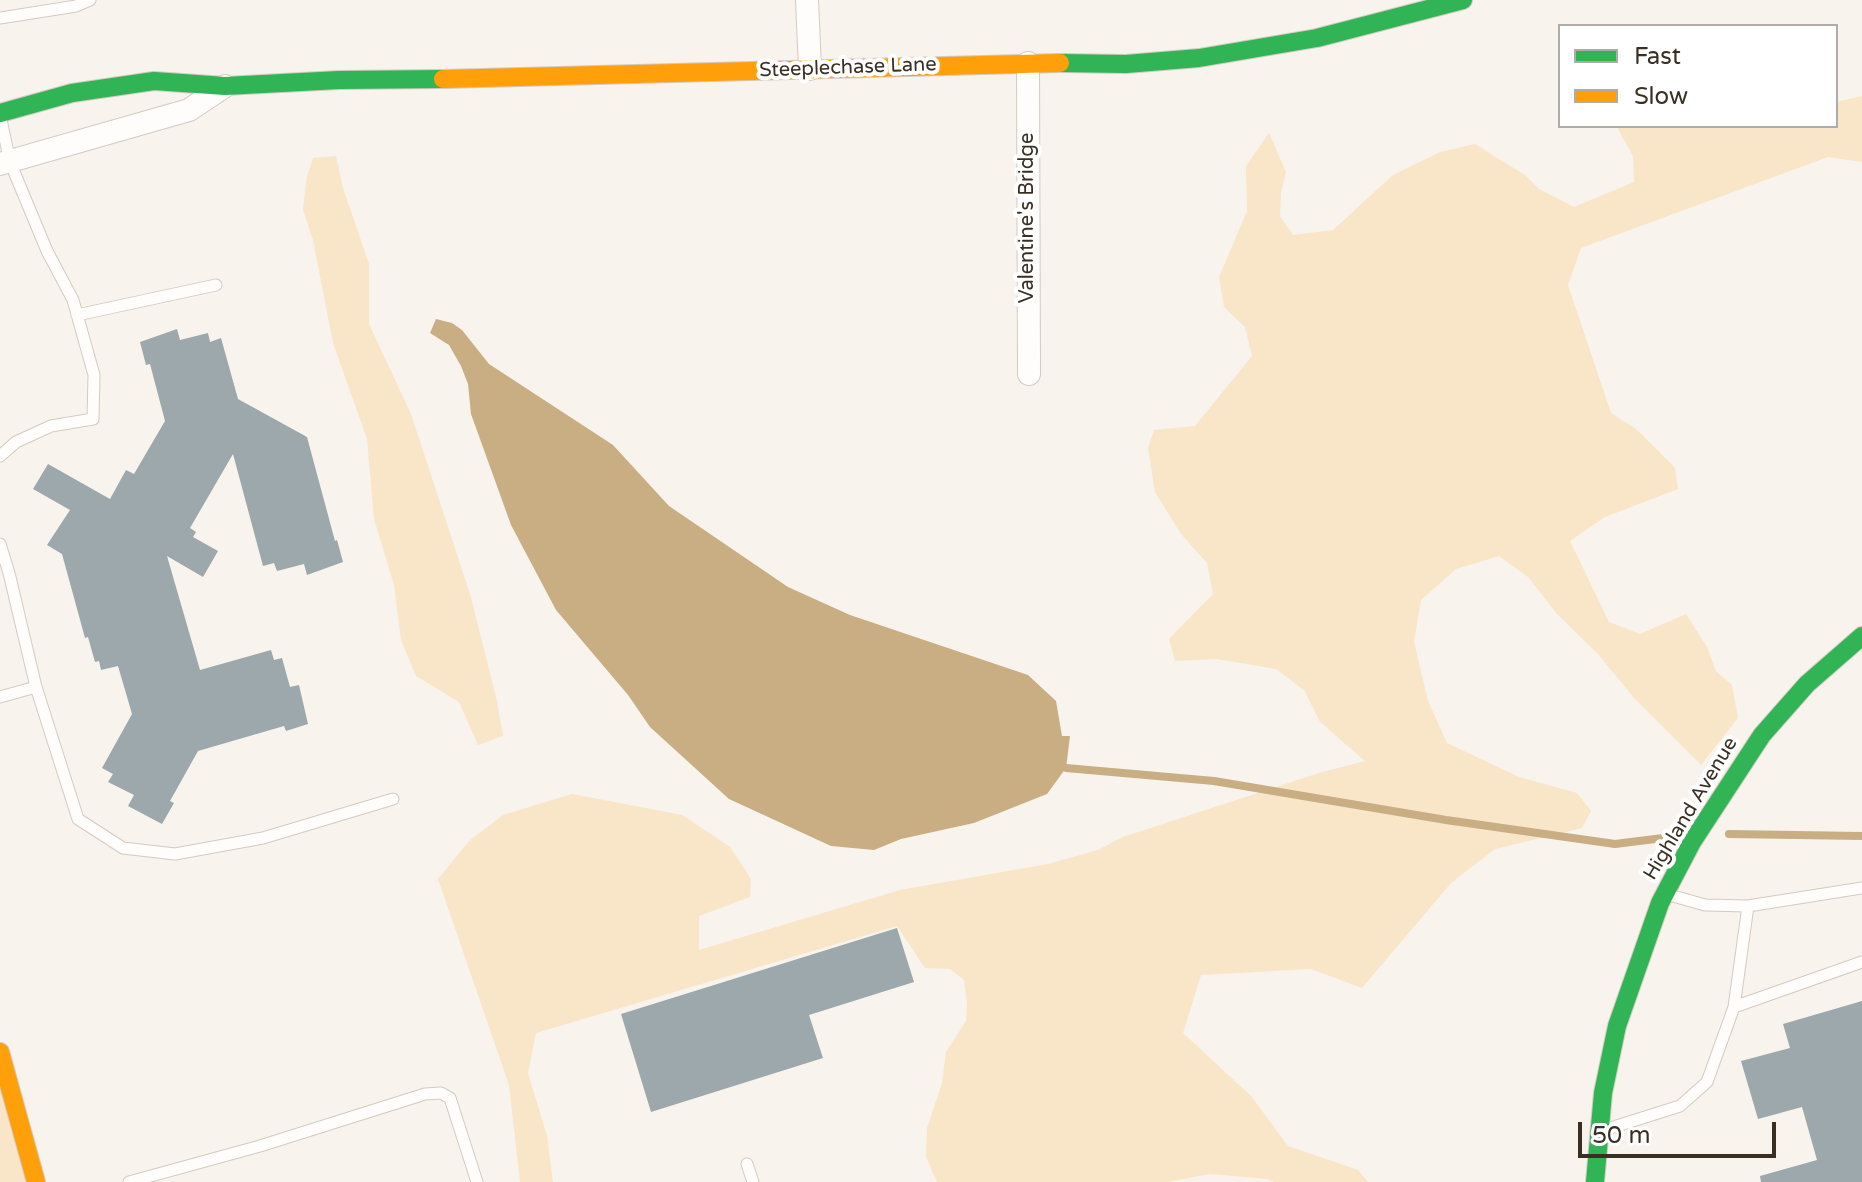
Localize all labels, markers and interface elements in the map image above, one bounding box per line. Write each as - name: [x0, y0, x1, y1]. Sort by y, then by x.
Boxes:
- legend: [1558, 24, 1838, 128]
- text: Fast: [1634, 42, 1681, 71]
- street label: Steeplechase Lane: [759, 53, 937, 83]
- text: Slow: [1634, 82, 1688, 111]
- street label: Valentine's Bridge: [1016, 133, 1040, 303]
- street label: Highland Avenue: [1639, 733, 1743, 885]
- scale bar: [1582, 1106, 1780, 1156]
- text: 50 m: [1592, 1121, 1650, 1150]

